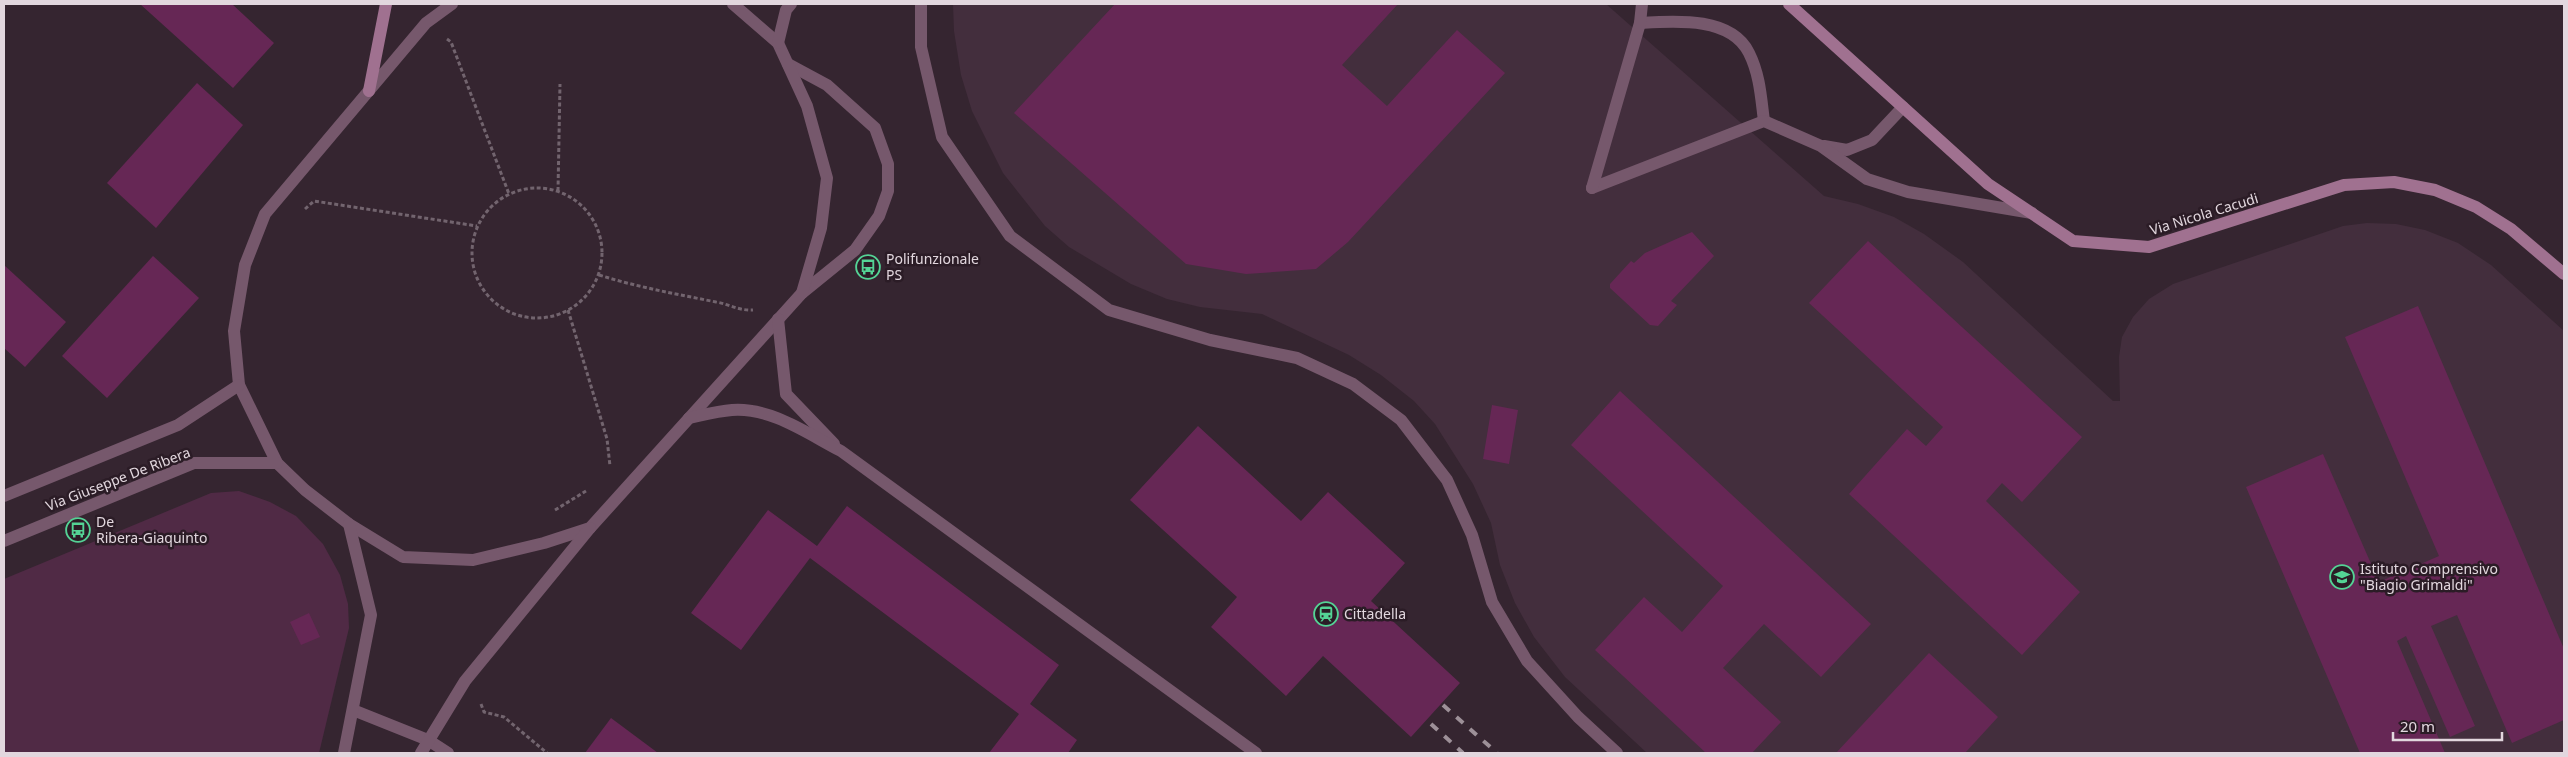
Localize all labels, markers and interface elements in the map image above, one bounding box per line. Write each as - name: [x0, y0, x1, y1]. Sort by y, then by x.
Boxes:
- street label: Via Nicola Cacudi: [2147, 188, 2260, 239]
- place label: Polifunzionale PS: [886, 249, 979, 284]
- bus stop icon: Polifunzionale PS: [855, 254, 881, 280]
- street label: Via Giuseppe De Ribera: [43, 442, 193, 515]
- place label: De Ribera-Giaquinto: [96, 512, 207, 547]
- bus stop icon: De Ribera-Giaquinto: [65, 517, 91, 543]
- place label: Istituto Comprensivo "Biagio Grimaldi": [2360, 559, 2498, 594]
- school or university icon: Istituto Comprensivo "Biagio Grimaldi": [2329, 564, 2355, 590]
- station icon: Cittadella: [1313, 601, 1339, 627]
- place label: Cittadella: [1344, 604, 1406, 623]
- scale bar: [2393, 710, 2502, 742]
- text: 20 m: [2400, 716, 2435, 736]

